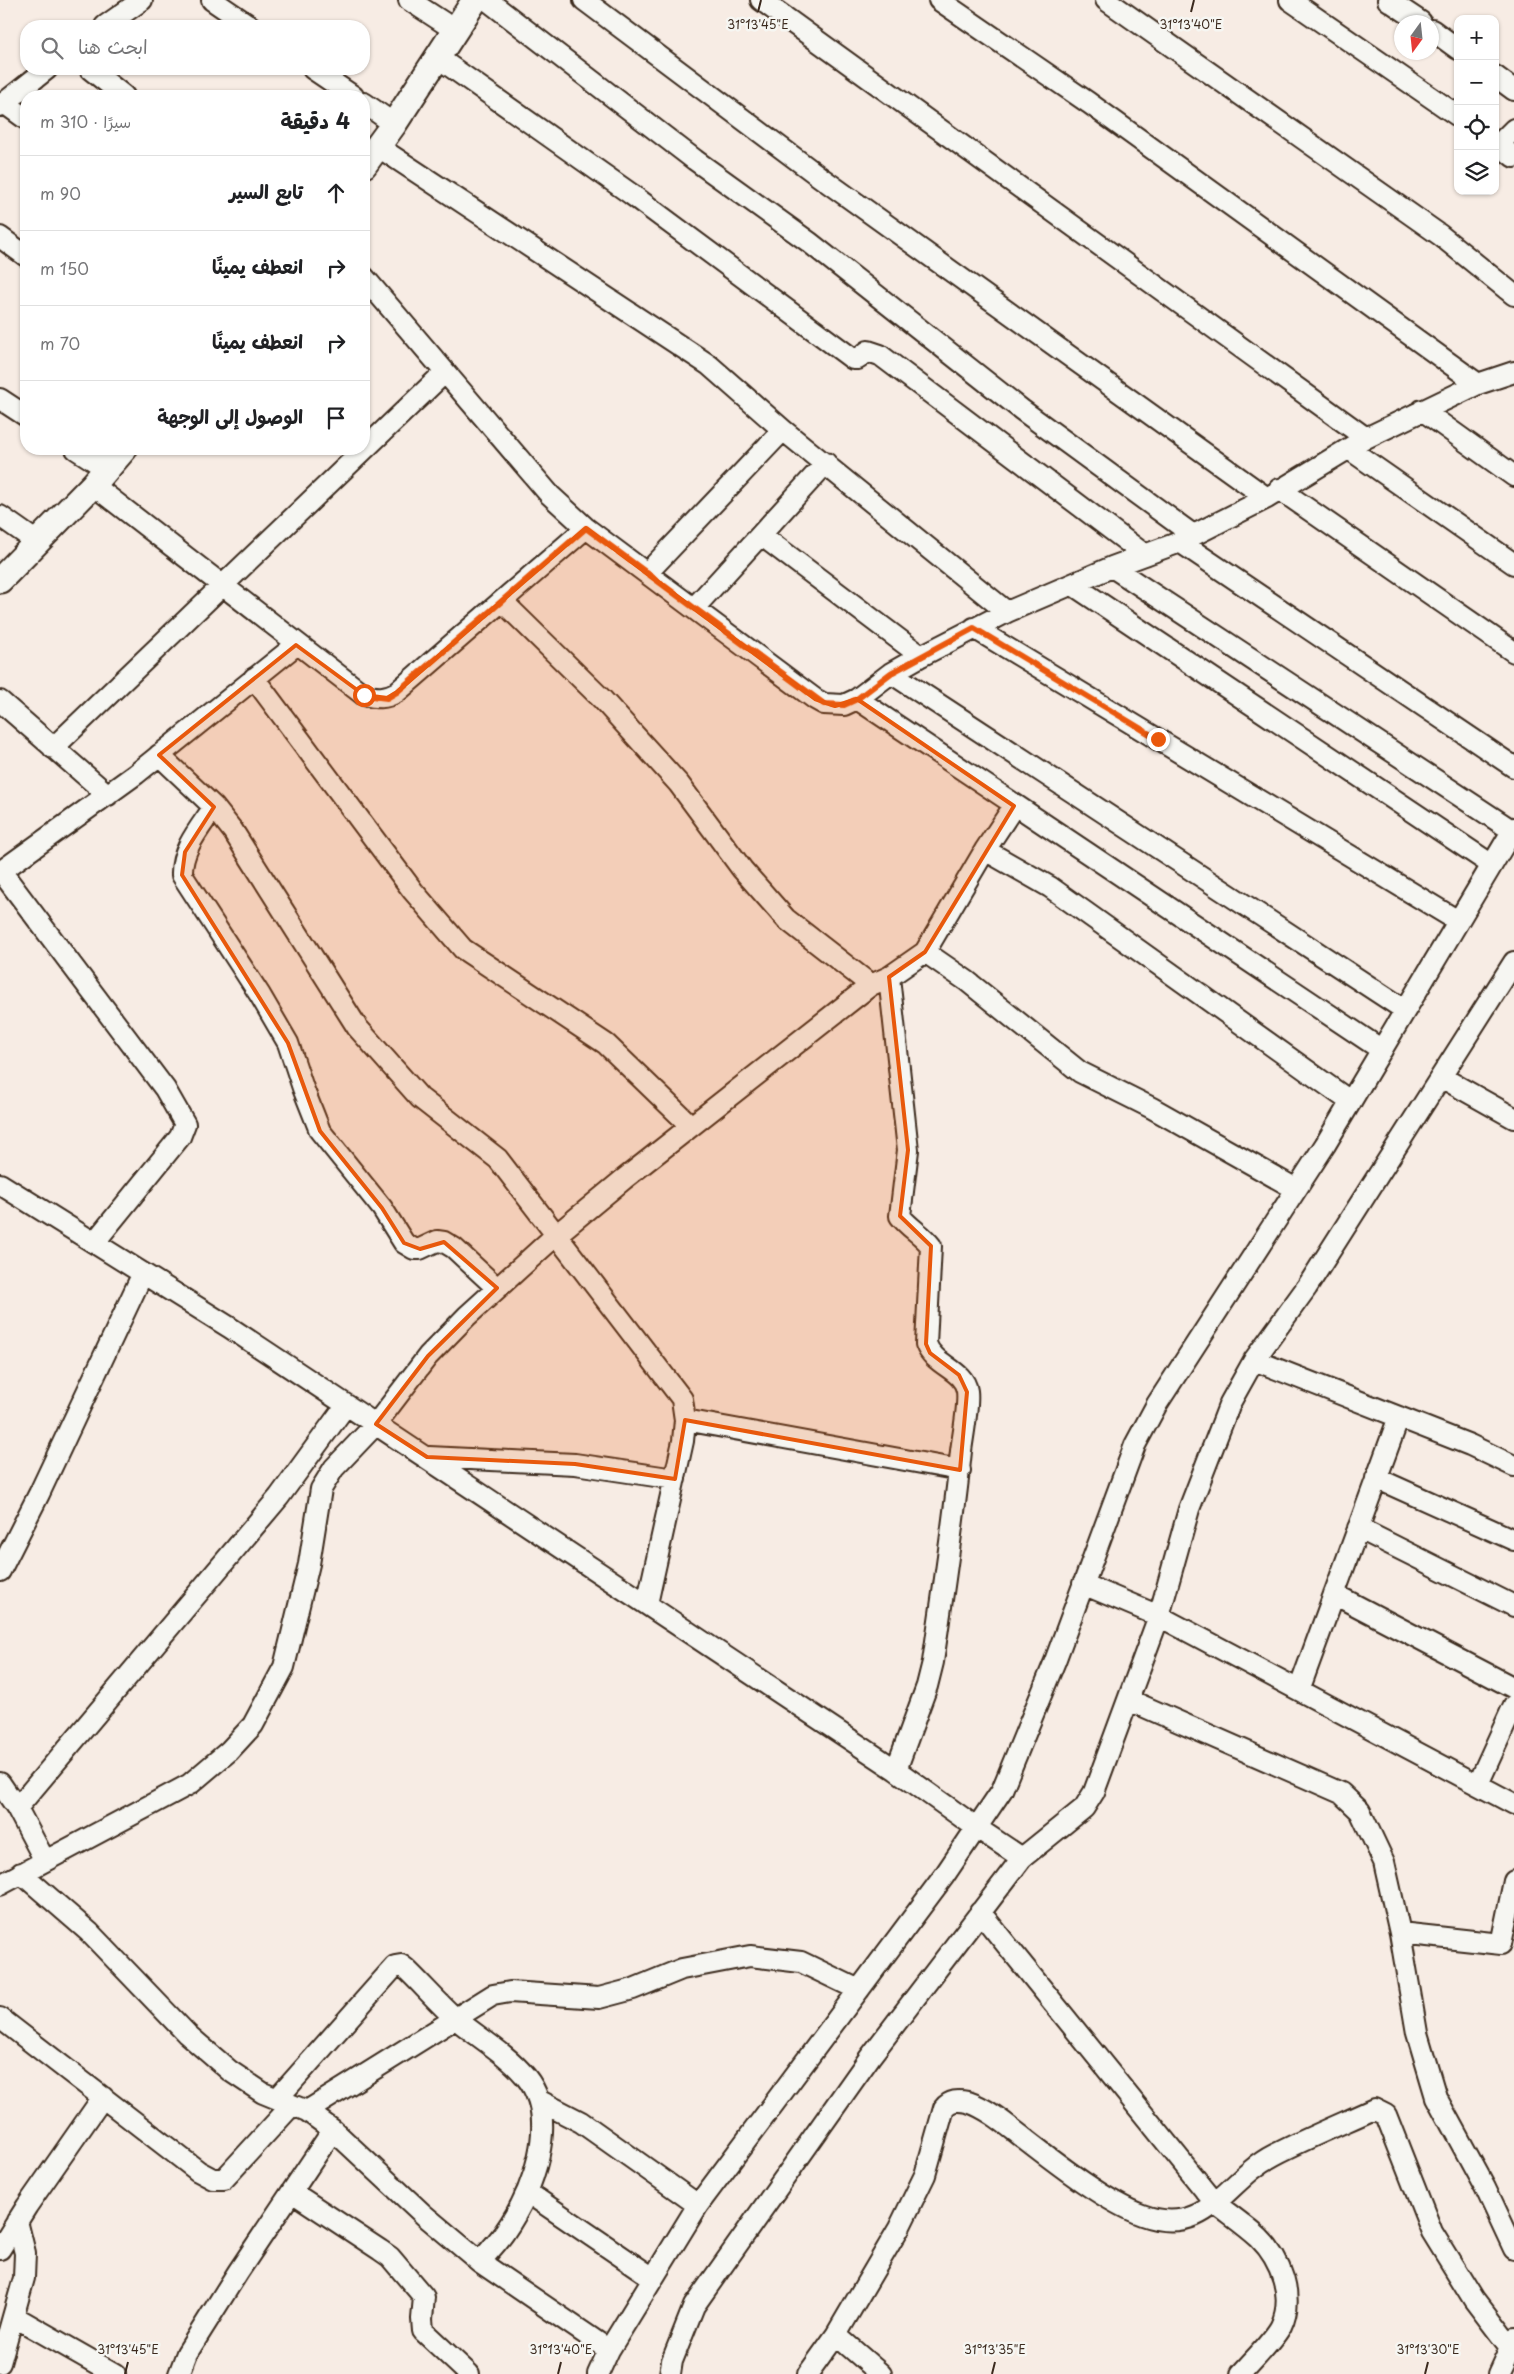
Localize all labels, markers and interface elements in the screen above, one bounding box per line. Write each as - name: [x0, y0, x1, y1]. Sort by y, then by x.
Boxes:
- text: 31°13'45"E: [727, 15, 789, 33]
- text: 31°13'40"E: [1160, 15, 1222, 33]
- north arrow: [1394, 15, 1439, 60]
- map controls: [1454, 15, 1499, 195]
- button: +: [1454, 15, 1499, 60]
- search box: [20, 20, 370, 75]
- text: ابحث هنا: [78, 32, 148, 60]
- icon: search: [38, 34, 66, 62]
- button: −: [1454, 60, 1499, 105]
- text: 4 دقيقة: [281, 104, 350, 136]
- button: locate: [1454, 105, 1499, 150]
- text: سيرًا · 310 m: [40, 109, 131, 133]
- button: layers: [1454, 150, 1499, 195]
- text: تابع السير: [229, 177, 303, 205]
- icon: ahead: [322, 179, 350, 207]
- text: 90 m: [40, 181, 81, 205]
- text: انعطف يمينًا: [212, 252, 303, 280]
- icon: right: [322, 254, 350, 282]
- text: 150 m: [40, 256, 89, 280]
- text: انعطف يمينًا: [212, 327, 303, 355]
- icon: right: [322, 329, 350, 357]
- text: 70 m: [40, 331, 80, 355]
- text: الوصول إلى الوجهة: [157, 402, 303, 430]
- icon: arrive: [322, 404, 350, 432]
- route start: [353, 684, 376, 707]
- route end: [1147, 728, 1170, 751]
- text: 31°13'45"E: [97, 2340, 159, 2358]
- text: 31°13'40"E: [530, 2340, 592, 2358]
- text: 31°13'35"E: [964, 2340, 1026, 2358]
- text: 31°13'30"E: [1396, 2340, 1460, 2358]

